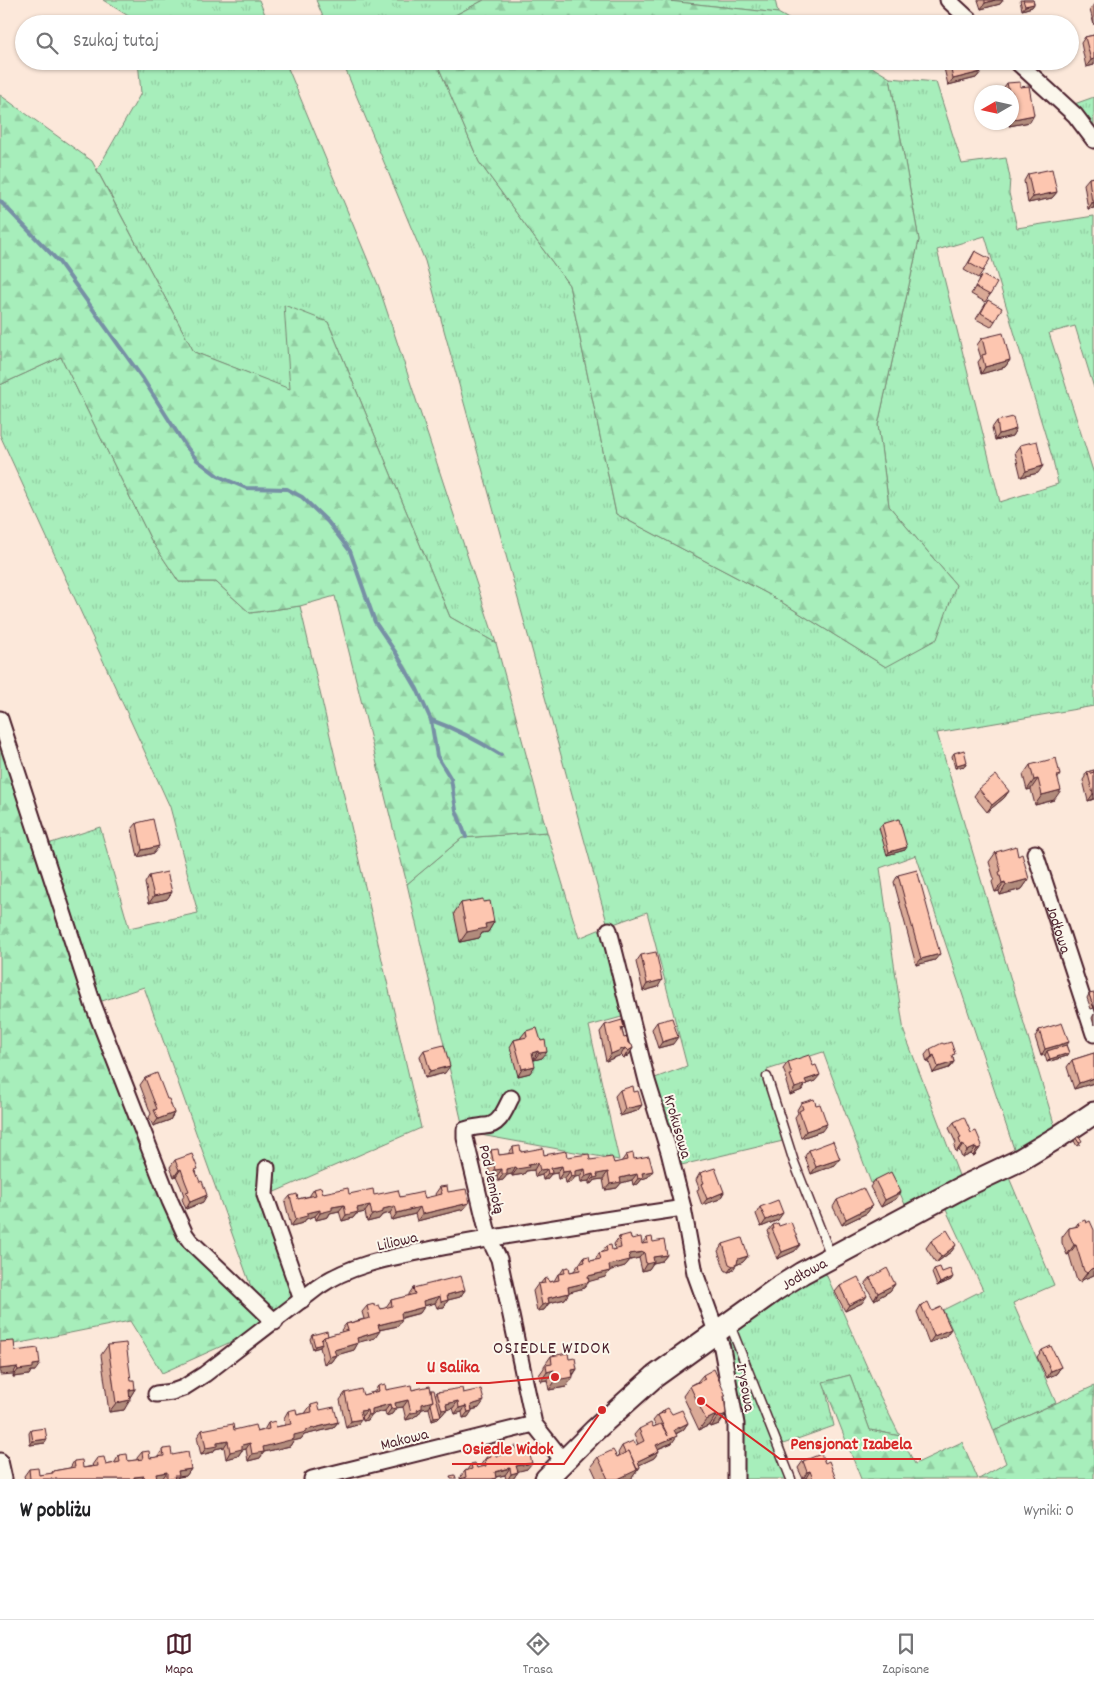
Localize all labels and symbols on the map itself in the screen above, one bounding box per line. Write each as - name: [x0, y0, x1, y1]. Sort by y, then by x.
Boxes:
- north arrow: [974, 85, 1019, 130]
- street label: Jodłowa: [1039, 903, 1076, 957]
- street label: Krokusowa: [657, 1092, 697, 1162]
- street label: Pod Jemiołą: [471, 1143, 510, 1217]
- street label: Liliowa: [375, 1226, 421, 1258]
- street label: Jodłowa: [778, 1252, 832, 1297]
- district label: OSIEDLE WIDOK: [493, 1337, 611, 1362]
- callout: U Salika: [416, 1350, 489, 1383]
- text: U Salika: [427, 1356, 480, 1381]
- street label: Irysowa: [729, 1361, 760, 1414]
- street label: Makowa: [378, 1423, 431, 1457]
- callout: Pensjonat Izabela: [780, 1426, 921, 1459]
- callout: Osiedle Widok: [452, 1431, 564, 1464]
- text: Pensjonat Izabela: [790, 1433, 912, 1458]
- text: Osiedle Widok: [462, 1438, 554, 1463]

